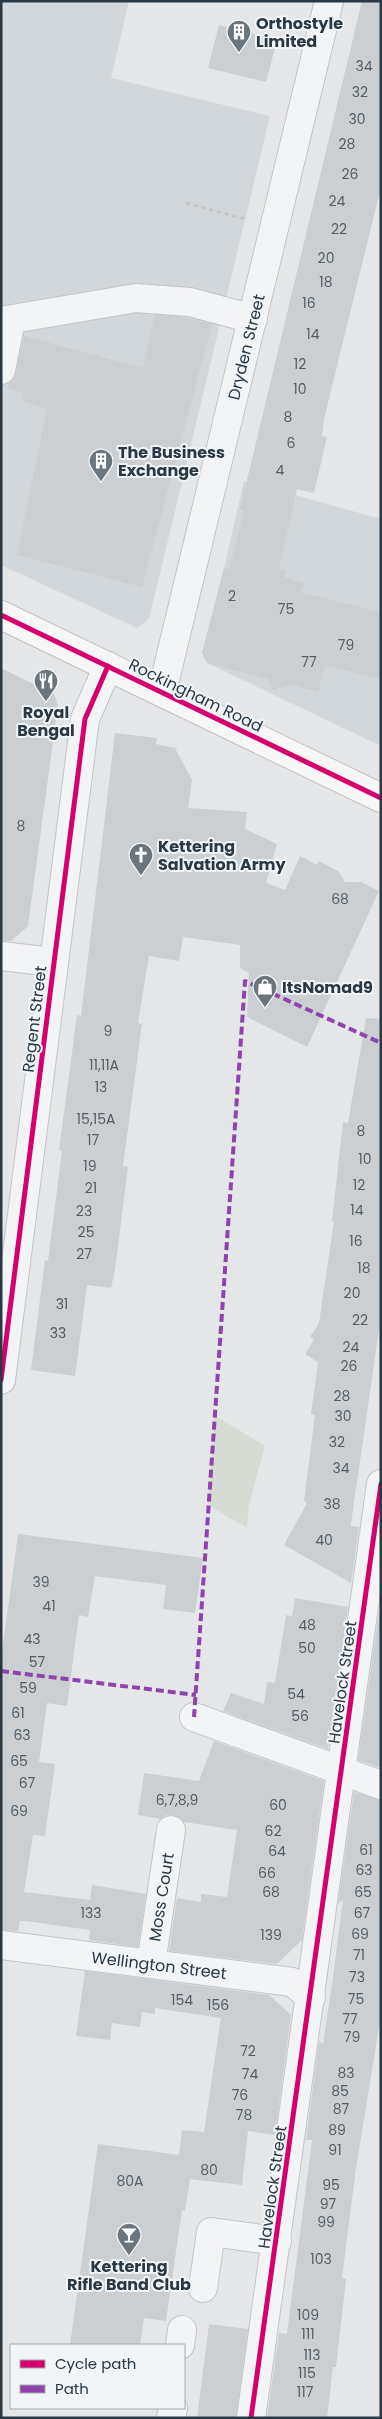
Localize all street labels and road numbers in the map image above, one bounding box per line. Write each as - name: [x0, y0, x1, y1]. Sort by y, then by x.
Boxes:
- street label: Dryden Street: [222, 292, 271, 402]
- street label: Rockingham Road: [125, 653, 267, 738]
- street label: Regent Street: [17, 964, 52, 1074]
- street label: Havelock Street: [322, 1619, 363, 1745]
- street label: Moss Court: [143, 1851, 180, 1943]
- street label: Wellington Street: [90, 1946, 228, 1985]
- street label: Havelock Street: [252, 2124, 293, 2250]

